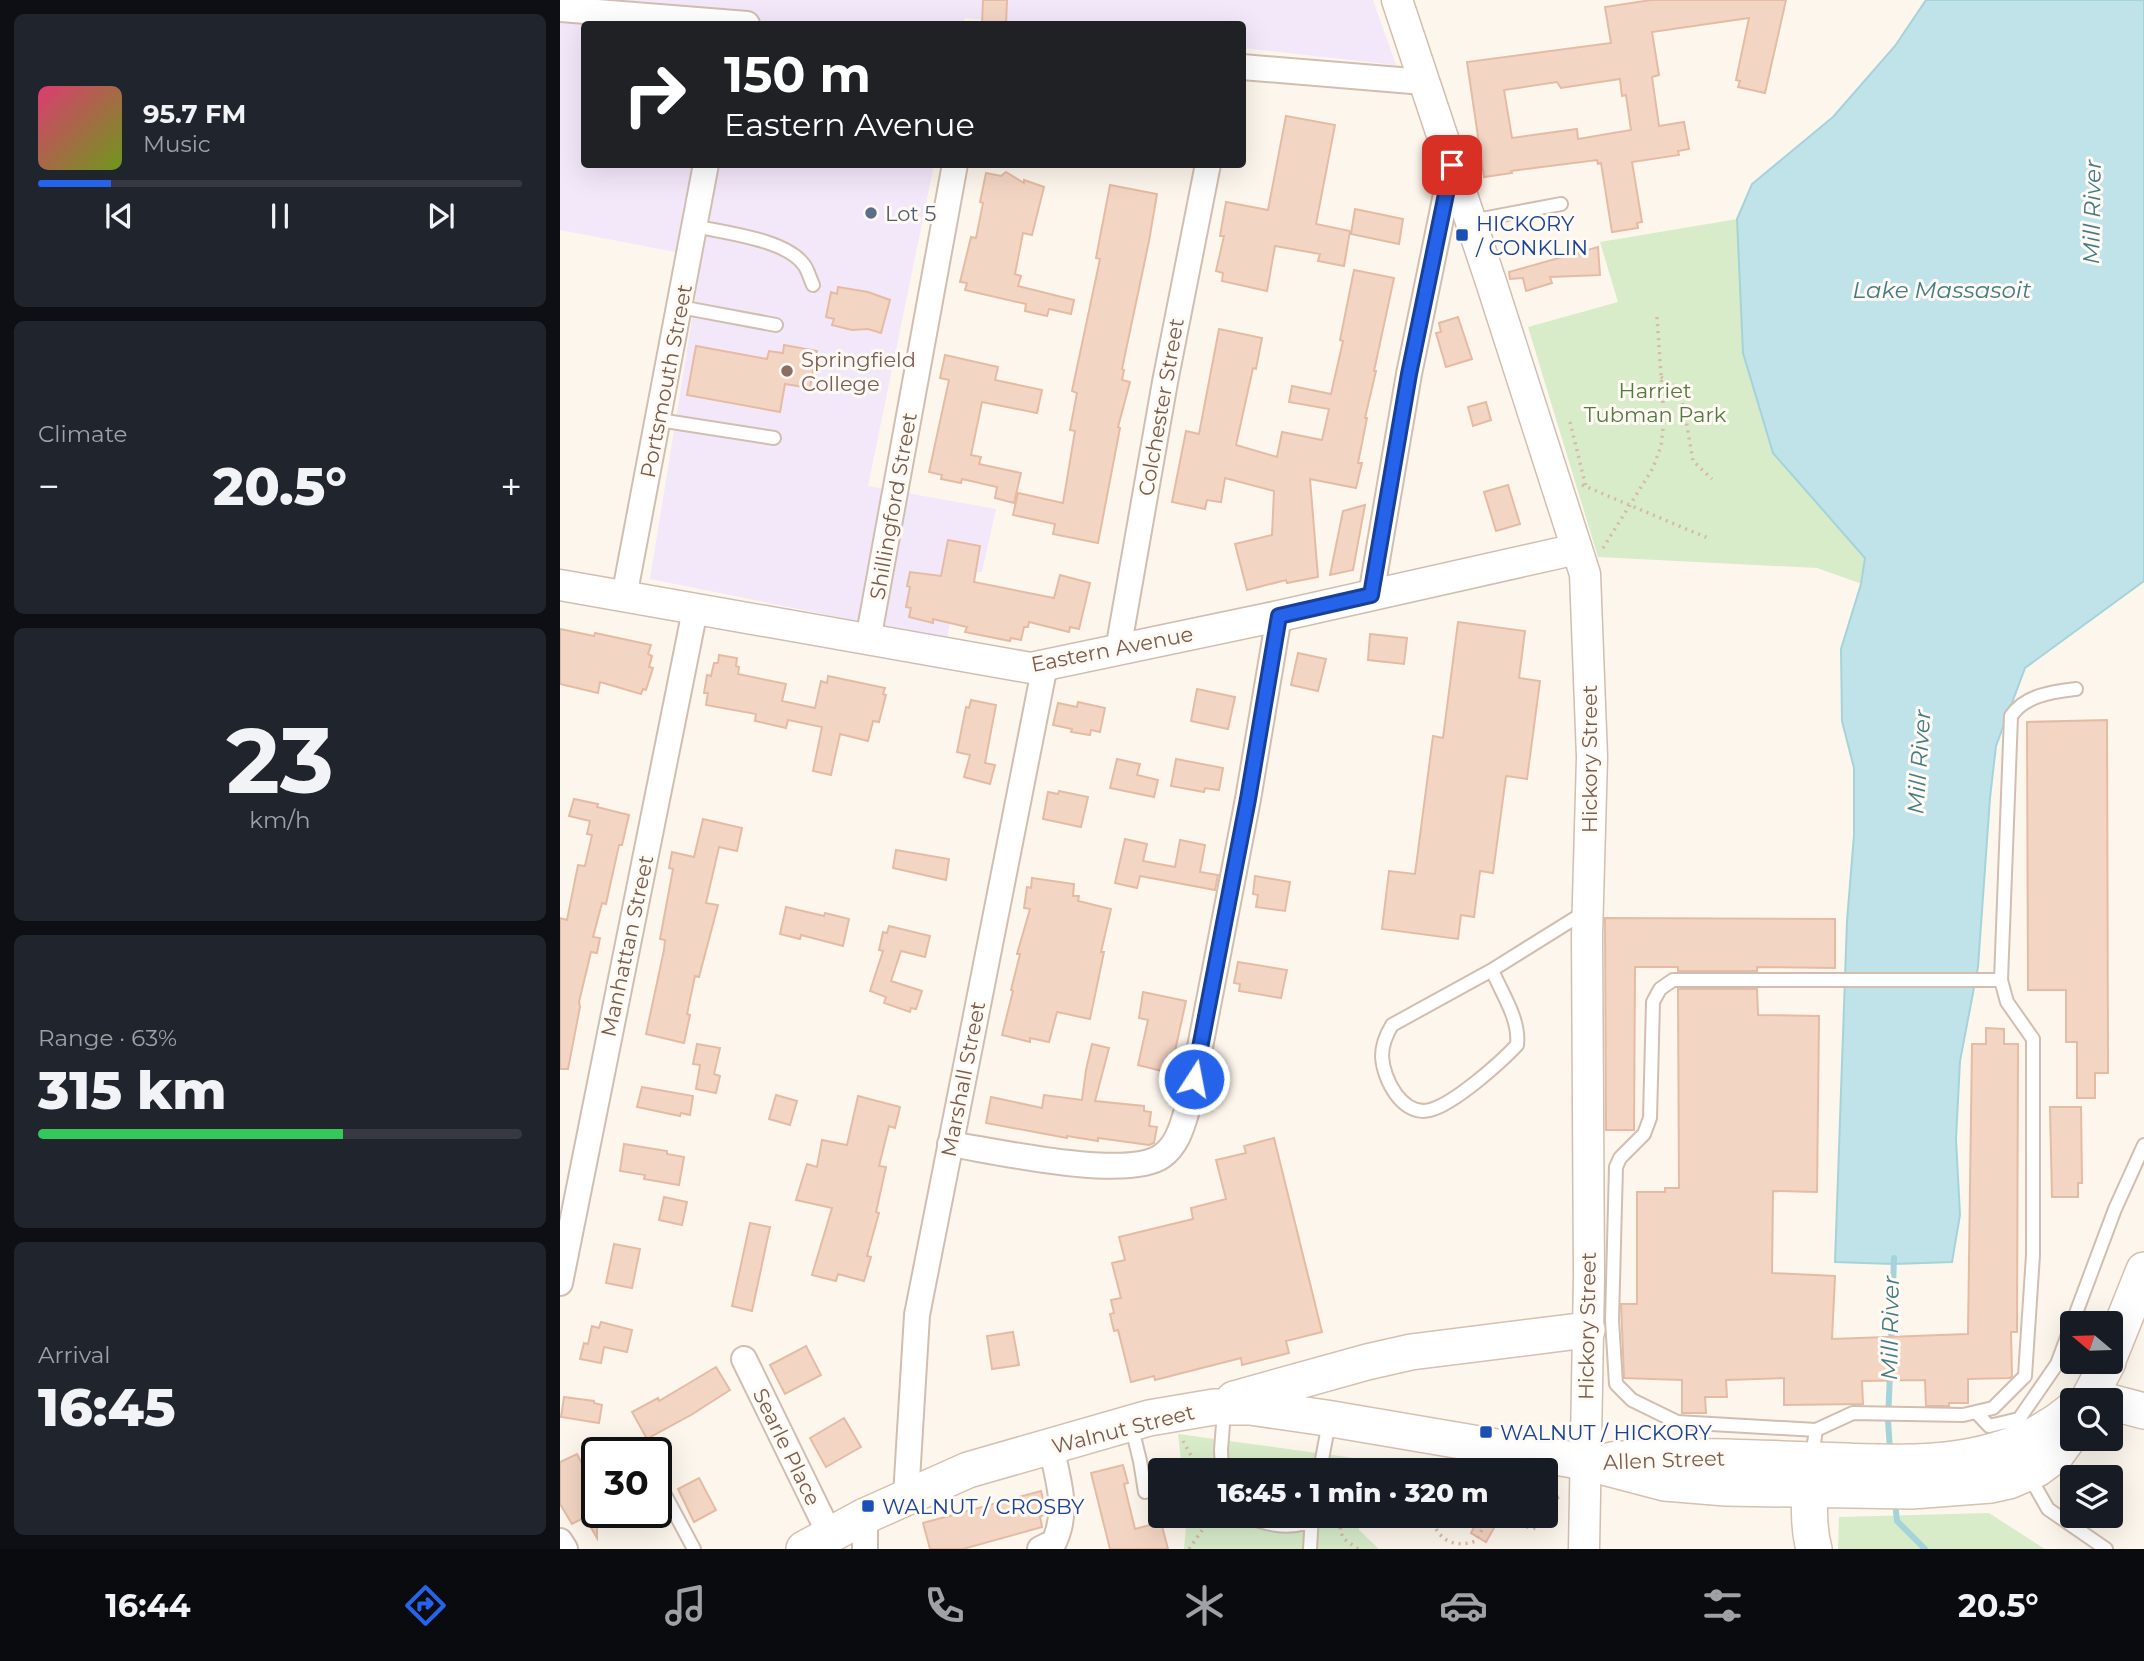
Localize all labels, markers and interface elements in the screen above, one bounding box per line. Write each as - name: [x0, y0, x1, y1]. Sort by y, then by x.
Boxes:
- text: 150 m: [724, 45, 871, 104]
- icon: right: [609, 49, 700, 140]
- text: 95.7 FM: [143, 98, 246, 130]
- text: Eastern Avenue: [724, 105, 975, 144]
- text: Music: [143, 130, 211, 158]
- pin: [1422, 135, 1482, 195]
- icon: arrive: [1433, 146, 1471, 184]
- water label: Mill River: [2077, 159, 2107, 265]
- icon: previous: [100, 197, 138, 235]
- icon: pause: [261, 197, 299, 235]
- icon: next: [422, 197, 460, 235]
- place label: Lot 5: [885, 201, 936, 226]
- marker: Lot 5: [863, 205, 879, 221]
- place label: HICKORY / CONKLIN: [1475, 211, 1588, 260]
- marker: HICKORY / CONKLIN: [1454, 227, 1470, 243]
- water label: Lake Massasoit: [1853, 276, 2032, 304]
- street label: Portsmouth Street: [635, 282, 697, 480]
- street label: Colchester Street: [1133, 316, 1189, 498]
- place label: Springfield College: [801, 347, 916, 396]
- marker: Springfield College: [779, 363, 795, 379]
- park label: Harriet Tubman Park: [1584, 378, 1727, 427]
- street label: Shillingford Street: [864, 410, 922, 602]
- text: Climate: [38, 420, 127, 448]
- text: 20.5°: [213, 455, 347, 518]
- text: −: [38, 463, 60, 510]
- text: +: [500, 463, 522, 510]
- street label: Eastern Avenue: [1029, 621, 1195, 677]
- street label: Hickory Street: [1577, 685, 1602, 833]
- text: 23: [226, 705, 334, 816]
- water label: Mill River: [1901, 708, 1937, 815]
- text: km/h: [249, 806, 311, 834]
- street label: Manhattan Street: [596, 853, 658, 1039]
- street label: Marshall Street: [936, 999, 990, 1159]
- text: Range · 63%: [38, 1024, 177, 1052]
- position arrow: [1157, 1042, 1231, 1116]
- text: 315 km: [38, 1059, 227, 1122]
- street label: Hickory Street: [1573, 1252, 1601, 1400]
- water label: Mill River: [1875, 1275, 1905, 1381]
- north arrow: [2060, 1311, 2123, 1374]
- map controls: [2060, 1311, 2123, 1528]
- text: Arrival: [38, 1341, 111, 1369]
- text: 16:45: [38, 1376, 176, 1439]
- street label: Searle Place: [748, 1384, 826, 1510]
- button: search: [2060, 1388, 2123, 1451]
- street label: Walnut Street: [1049, 1399, 1197, 1459]
- place label: WALNUT / HICKORY: [1500, 1420, 1713, 1445]
- marker: WALNUT / HICKORY: [1478, 1424, 1494, 1440]
- speed limit sign: 30: [581, 1437, 672, 1528]
- street label: Allen Street: [1602, 1445, 1726, 1475]
- button: layers: [2060, 1465, 2123, 1528]
- text: 16:45 · 1 min · 320 m: [1218, 1477, 1488, 1509]
- place label: WALNUT / CROSBY: [882, 1494, 1085, 1519]
- marker: WALNUT / CROSBY: [860, 1498, 876, 1514]
- icon: directions: [401, 1581, 450, 1630]
- icon: music: [661, 1581, 710, 1630]
- icon: phone: [920, 1581, 969, 1630]
- icon: climate: [1180, 1581, 1229, 1630]
- icon: car: [1439, 1581, 1488, 1630]
- icon: filters: [1698, 1581, 1747, 1630]
- text: 16:44: [105, 1586, 191, 1625]
- text: 20.5°: [1958, 1586, 2039, 1625]

